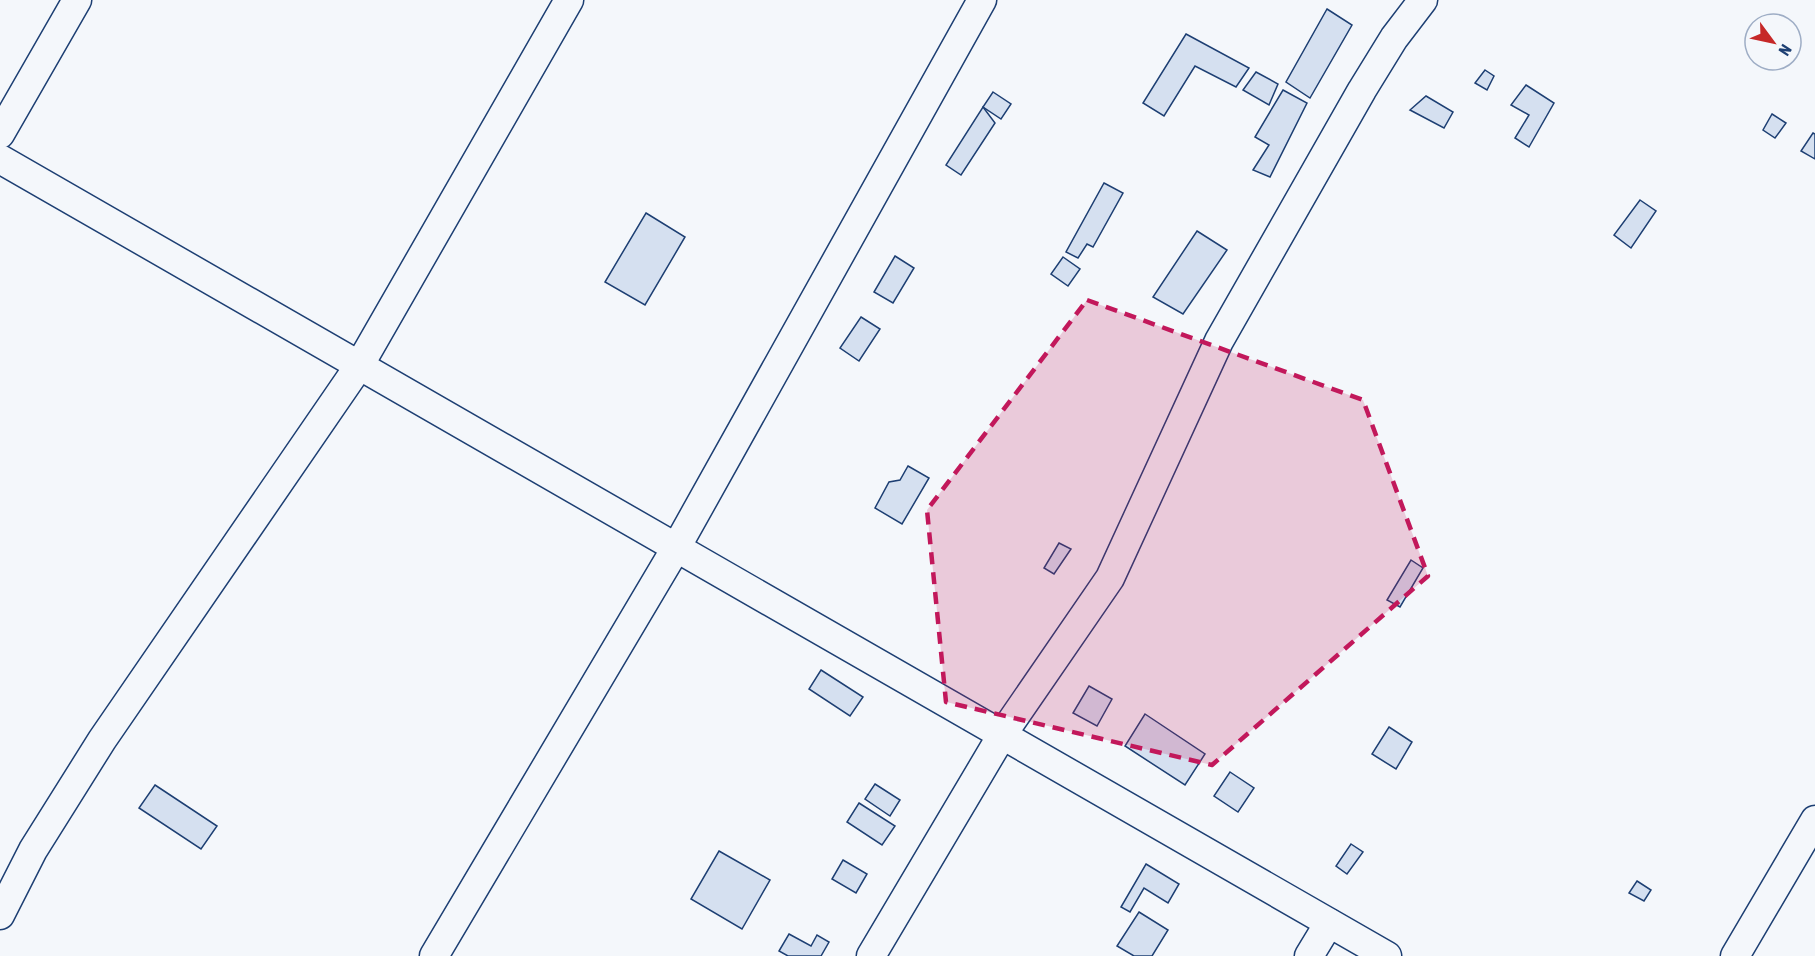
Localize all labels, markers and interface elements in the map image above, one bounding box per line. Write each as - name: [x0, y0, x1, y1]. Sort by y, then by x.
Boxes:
- north arrow: [1743, 12, 1803, 72]
- text: N: [1775, 41, 1796, 59]

